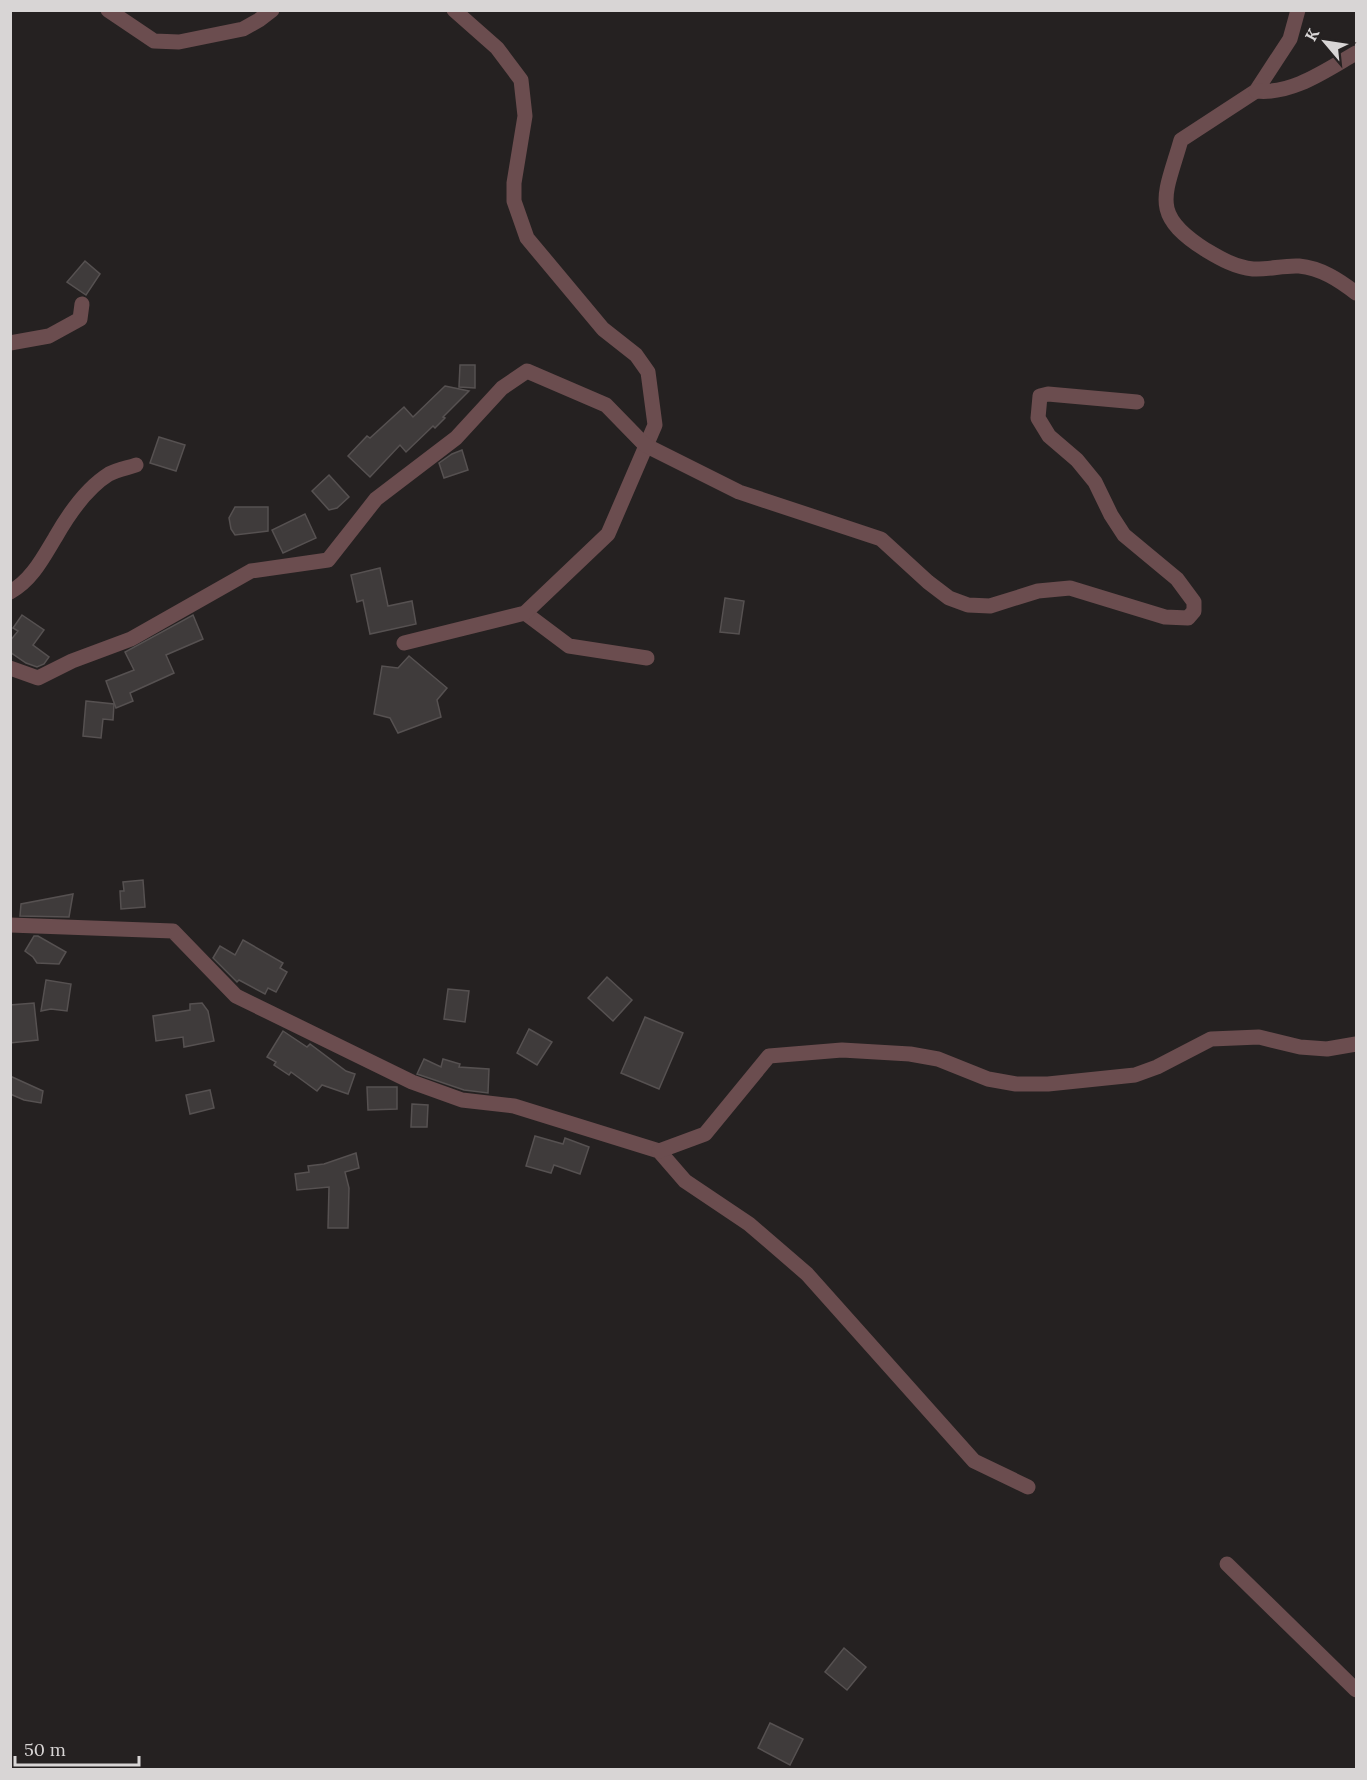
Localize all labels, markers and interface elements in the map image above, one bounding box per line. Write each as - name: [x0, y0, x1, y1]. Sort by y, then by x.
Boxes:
- north arrow: [1295, 12, 1355, 72]
- text: K: [1300, 24, 1324, 45]
- scale bar: [15, 1729, 140, 1767]
- text: 50 m: [24, 1738, 66, 1761]

